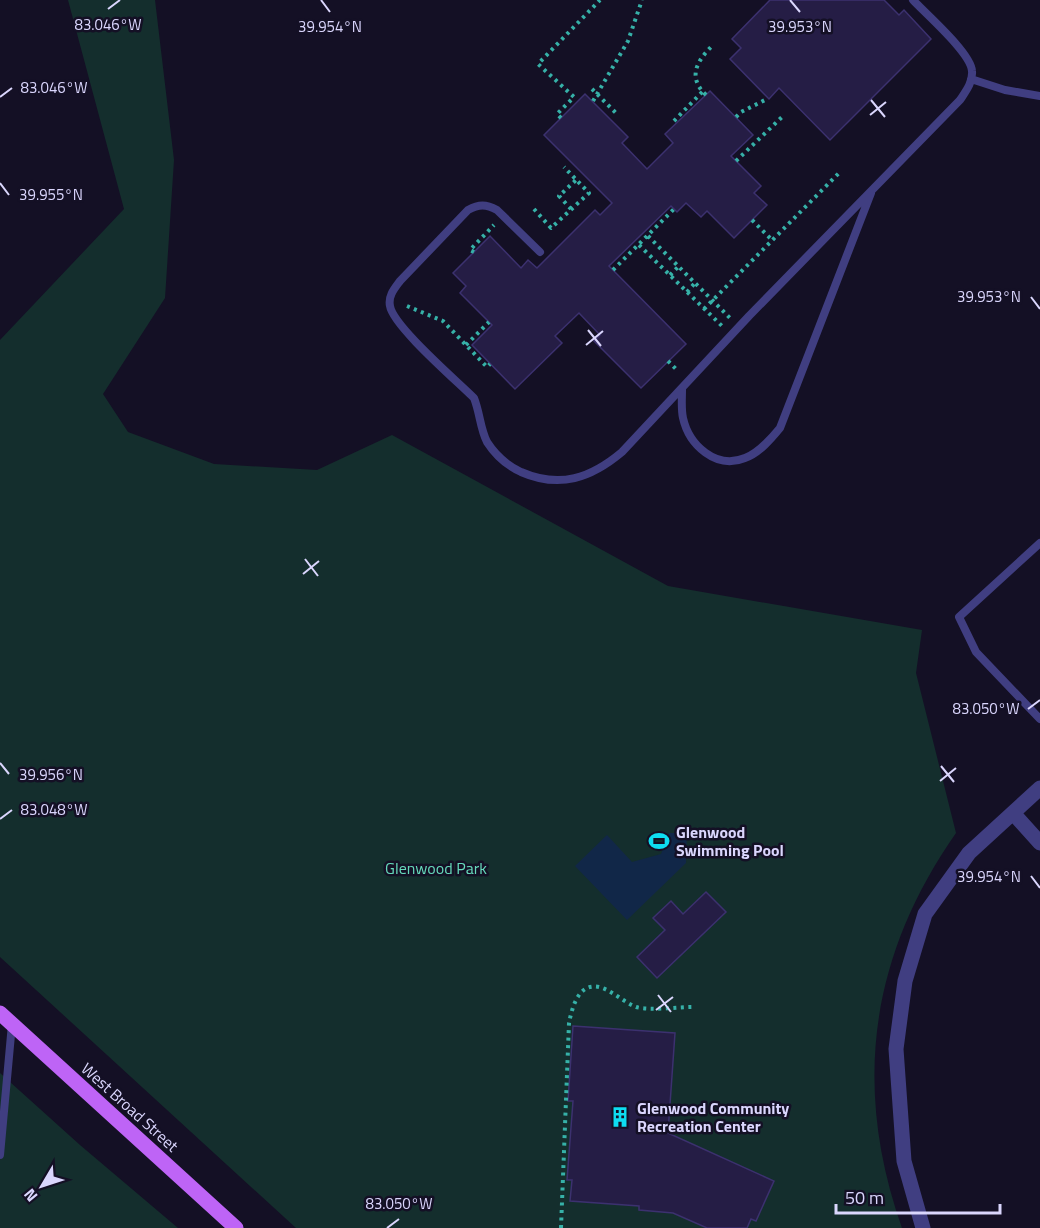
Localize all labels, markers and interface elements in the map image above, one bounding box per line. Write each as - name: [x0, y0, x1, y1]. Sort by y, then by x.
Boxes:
- text: 83.046°W: [75, 13, 141, 36]
- text: 39.954°N: [298, 15, 362, 38]
- text: 39.953°N: [768, 15, 832, 38]
- text: 83.046°W: [21, 76, 87, 99]
- text: 39.955°N: [19, 183, 83, 206]
- text: 39.953°N: [957, 285, 1021, 308]
- text: 83.050°W: [953, 697, 1019, 720]
- text: 39.956°N: [19, 763, 83, 786]
- text: 83.048°W: [21, 798, 87, 821]
- place label: Glenwood Swimming Pool: [676, 820, 784, 862]
- sports icon: Glenwood Swimming Pool: [647, 829, 671, 853]
- park label: Glenwood Park: [385, 856, 487, 880]
- text: 39.954°N: [957, 865, 1021, 888]
- street label: West Broad Street: [76, 1057, 184, 1157]
- place label: Glenwood Community Recreation Center: [637, 1096, 789, 1138]
- building icon: Glenwood Community Recreation Center: [608, 1105, 632, 1129]
- north arrow: [12, 1156, 72, 1216]
- scale bar: [836, 1177, 1000, 1215]
- text: N: [18, 1184, 43, 1207]
- text: 50 m: [845, 1184, 884, 1211]
- text: 83.050°W: [366, 1192, 432, 1215]

